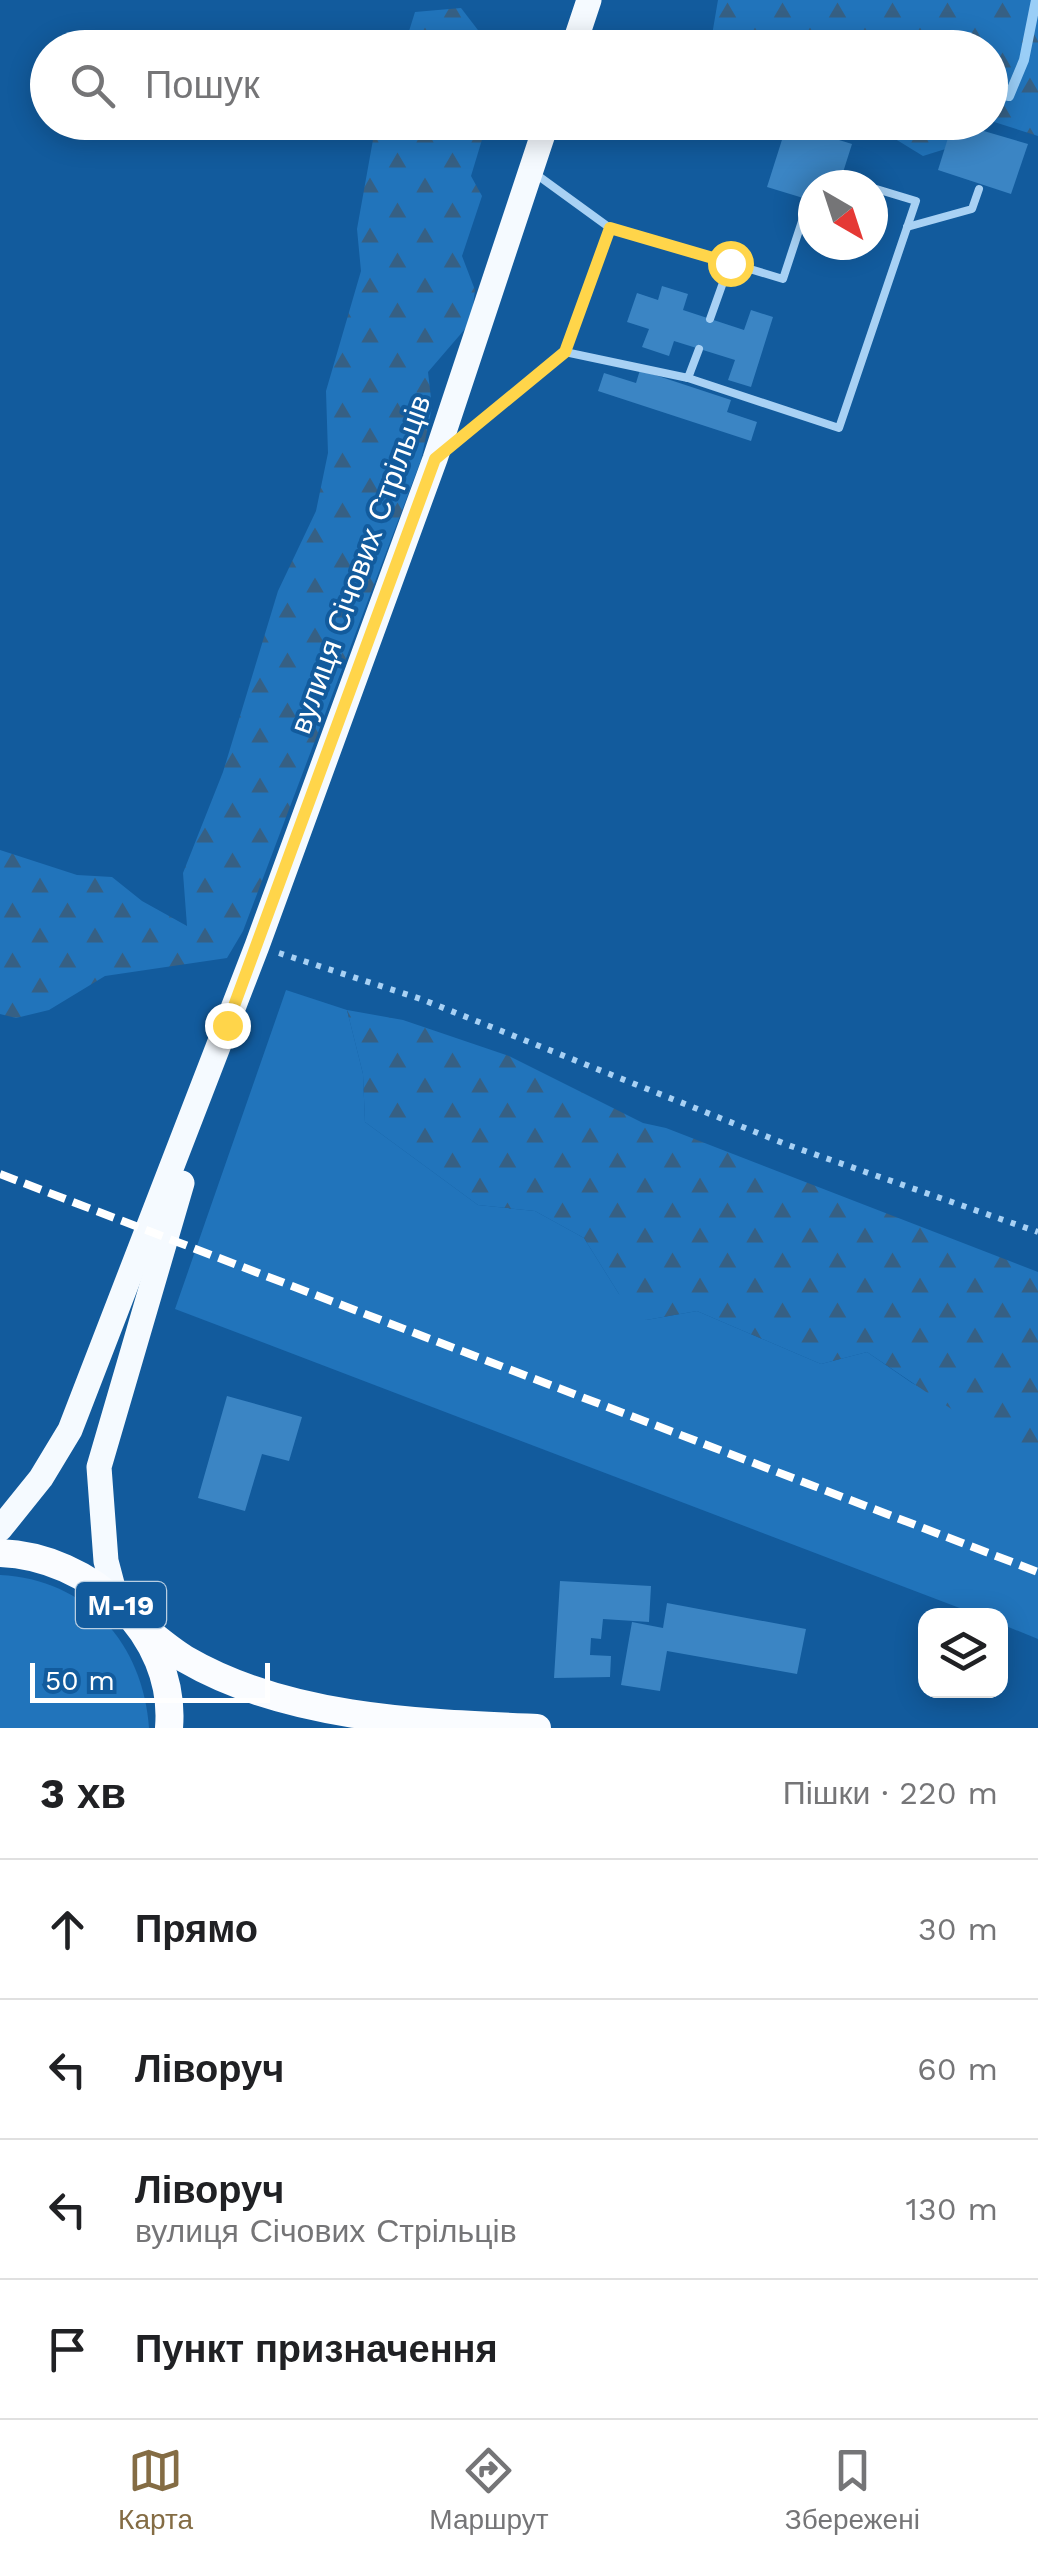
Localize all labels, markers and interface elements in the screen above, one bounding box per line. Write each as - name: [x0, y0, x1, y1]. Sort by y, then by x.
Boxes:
- search box: [30, 30, 1008, 140]
- icon: search: [65, 58, 120, 113]
- text: Пошук: [145, 63, 260, 107]
- north arrow: [798, 170, 888, 260]
- route start: [708, 241, 754, 287]
- street label: вулиця Січових Стрільців: [282, 390, 438, 738]
- route end: [205, 1003, 251, 1049]
- road number: М-19: [76, 1582, 166, 1628]
- map controls: [918, 1608, 1008, 1698]
- button: layers: [918, 1608, 1008, 1698]
- scale bar: [30, 1658, 270, 1702]
- text: 50 m: [45, 1664, 115, 1697]
- text: 3 хв: [40, 1769, 126, 1818]
- text: Пішки · 220 m: [783, 1774, 998, 1812]
- icon: ahead: [40, 1902, 95, 1957]
- text: Прямо: [135, 1907, 258, 1951]
- text: 30 m: [918, 1910, 998, 1948]
- icon: left: [40, 2042, 95, 2097]
- text: Ліворуч: [135, 2047, 284, 2091]
- text: 60 m: [917, 2050, 998, 2088]
- text: Ліворуч: [135, 2168, 284, 2212]
- icon: left: [40, 2182, 95, 2237]
- text: 130 m: [906, 2190, 998, 2228]
- text: вулиця Січових Стрільців: [135, 2212, 517, 2250]
- icon: arrive: [40, 2322, 95, 2377]
- text: Пункт призначення: [135, 2327, 498, 2371]
- tab: Карта: [118, 2443, 193, 2536]
- tab: Маршрут: [429, 2443, 549, 2536]
- tab: Збережені: [785, 2443, 920, 2536]

